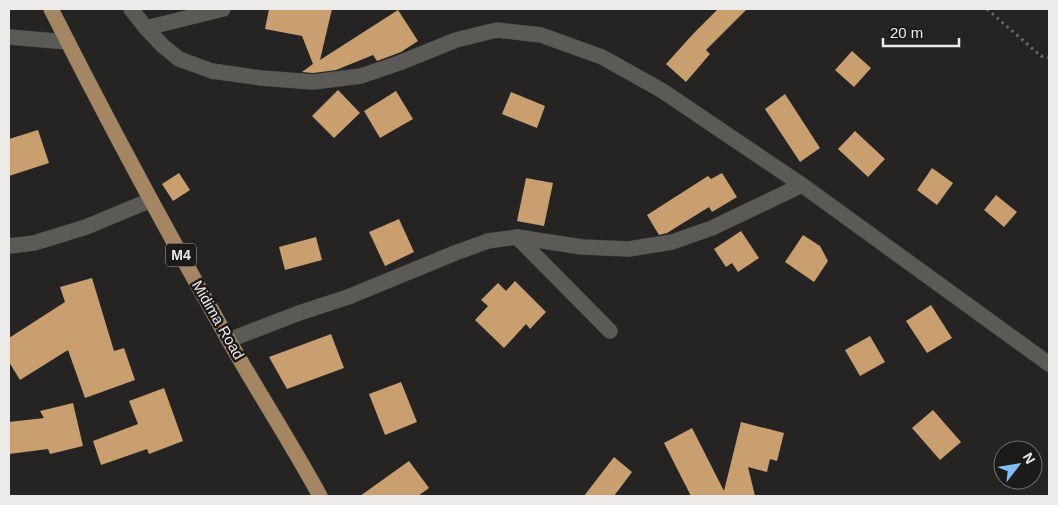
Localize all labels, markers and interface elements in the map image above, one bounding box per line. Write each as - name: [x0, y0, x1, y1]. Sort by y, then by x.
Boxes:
- scale bar: [883, 15, 959, 47]
- text: 20 m: [890, 24, 923, 41]
- road number: M4: [166, 244, 196, 266]
- street label: Midima Road: [189, 277, 248, 362]
- north arrow: [993, 440, 1043, 490]
- text: N: [1020, 450, 1039, 467]

